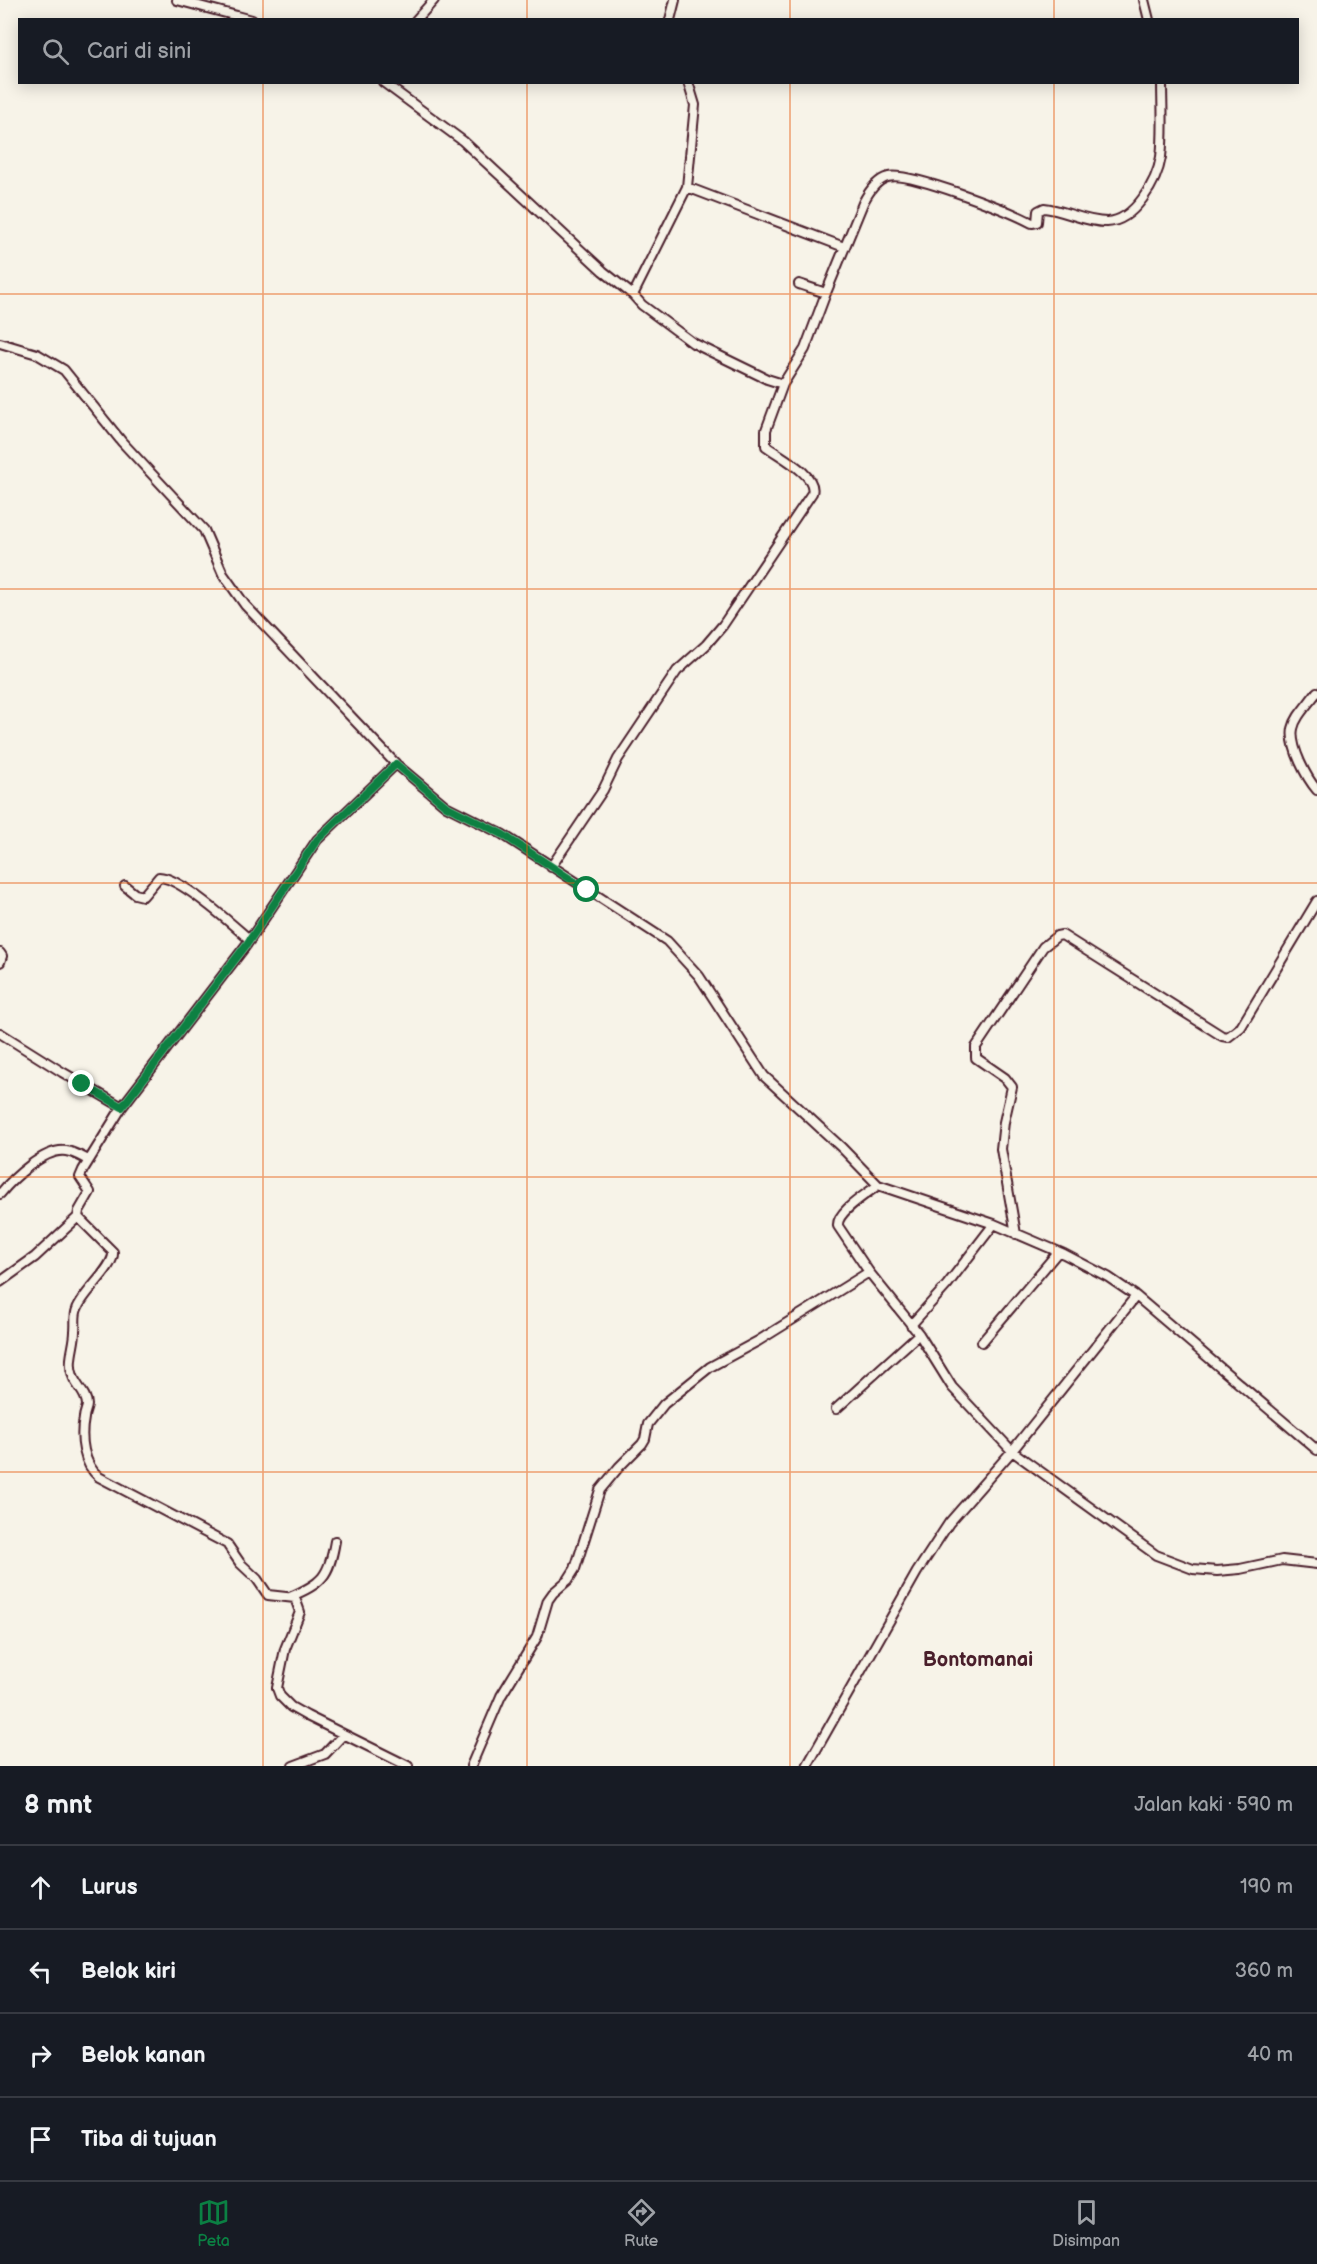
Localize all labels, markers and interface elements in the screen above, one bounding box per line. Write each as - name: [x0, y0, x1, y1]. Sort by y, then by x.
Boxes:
- search box: [18, 18, 1299, 84]
- icon: search: [39, 35, 72, 68]
- text: Cari di sini: [87, 38, 191, 65]
- route start: [573, 876, 599, 902]
- route end: [68, 1070, 94, 1096]
- district label: Bontomanai: [923, 1648, 1033, 1672]
- text: 8 mnt: [24, 1790, 92, 1821]
- text: Jalan kaki · 590 m: [1134, 1793, 1293, 1817]
- icon: ahead: [24, 1871, 57, 1904]
- text: Lurus: [81, 1874, 137, 1901]
- text: 190 m: [1240, 1875, 1293, 1899]
- icon: left: [24, 1955, 57, 1988]
- text: Belok kiri: [81, 1958, 176, 1985]
- text: 360 m: [1235, 1959, 1293, 1983]
- icon: right: [24, 2039, 57, 2072]
- text: Belok kanan: [81, 2042, 206, 2069]
- text: 40 m: [1247, 2043, 1293, 2067]
- icon: arrive: [24, 2123, 57, 2156]
- text: Tiba di tujuan: [81, 2126, 217, 2153]
- tab: Peta: [197, 2196, 230, 2251]
- tab: Rute: [624, 2196, 658, 2251]
- tab: Disimpan: [1052, 2196, 1120, 2251]

